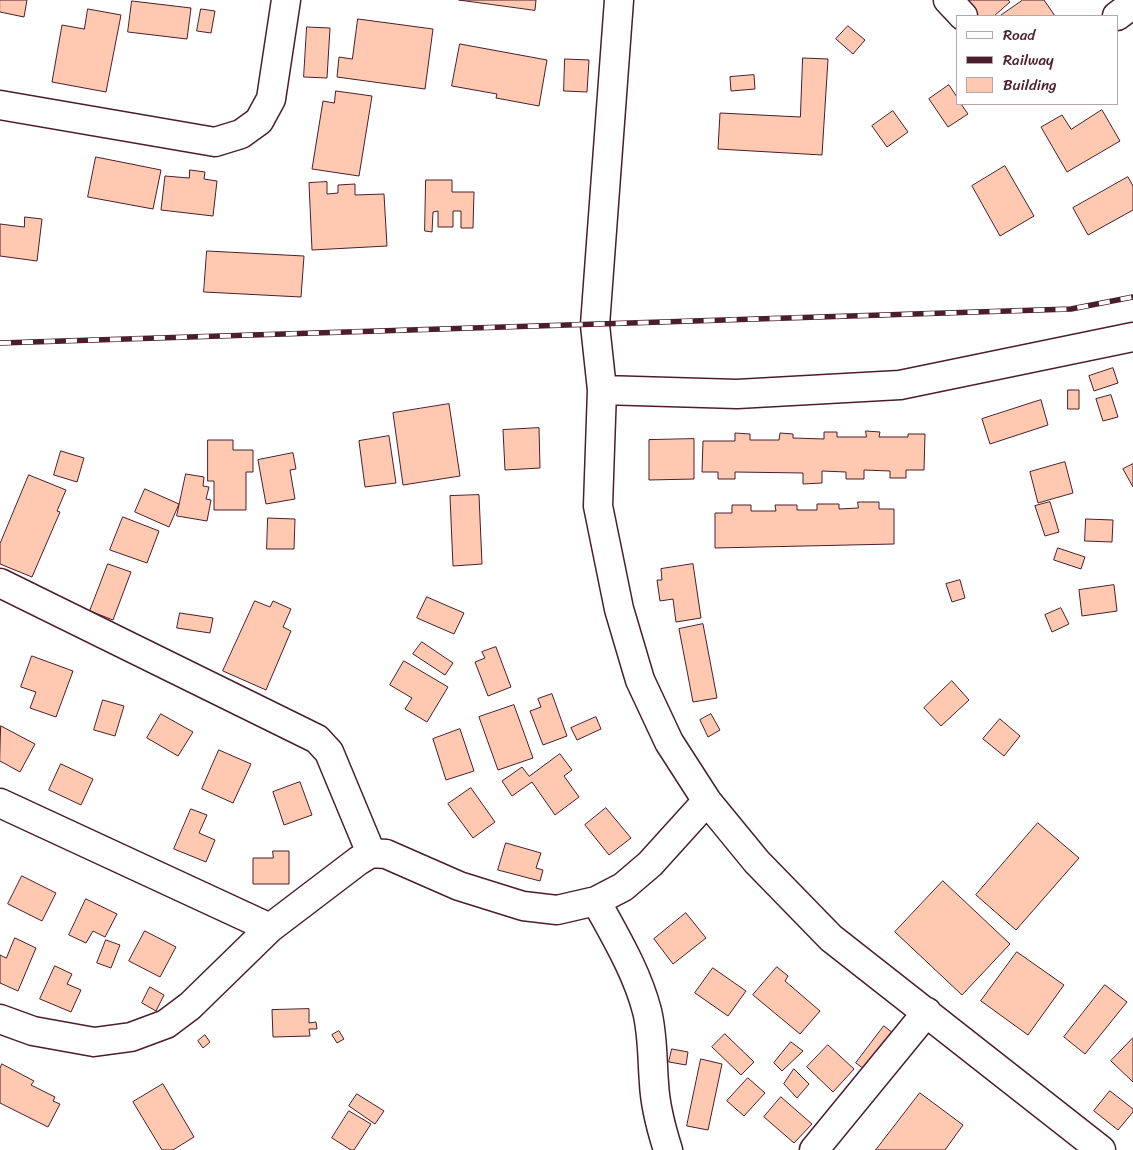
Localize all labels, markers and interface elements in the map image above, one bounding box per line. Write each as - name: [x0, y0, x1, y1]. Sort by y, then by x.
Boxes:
- legend: [956, 15, 1118, 105]
- text: Road: [1003, 22, 1035, 48]
- text: Railway: [1003, 47, 1054, 73]
- text: Building: [1003, 72, 1057, 98]

